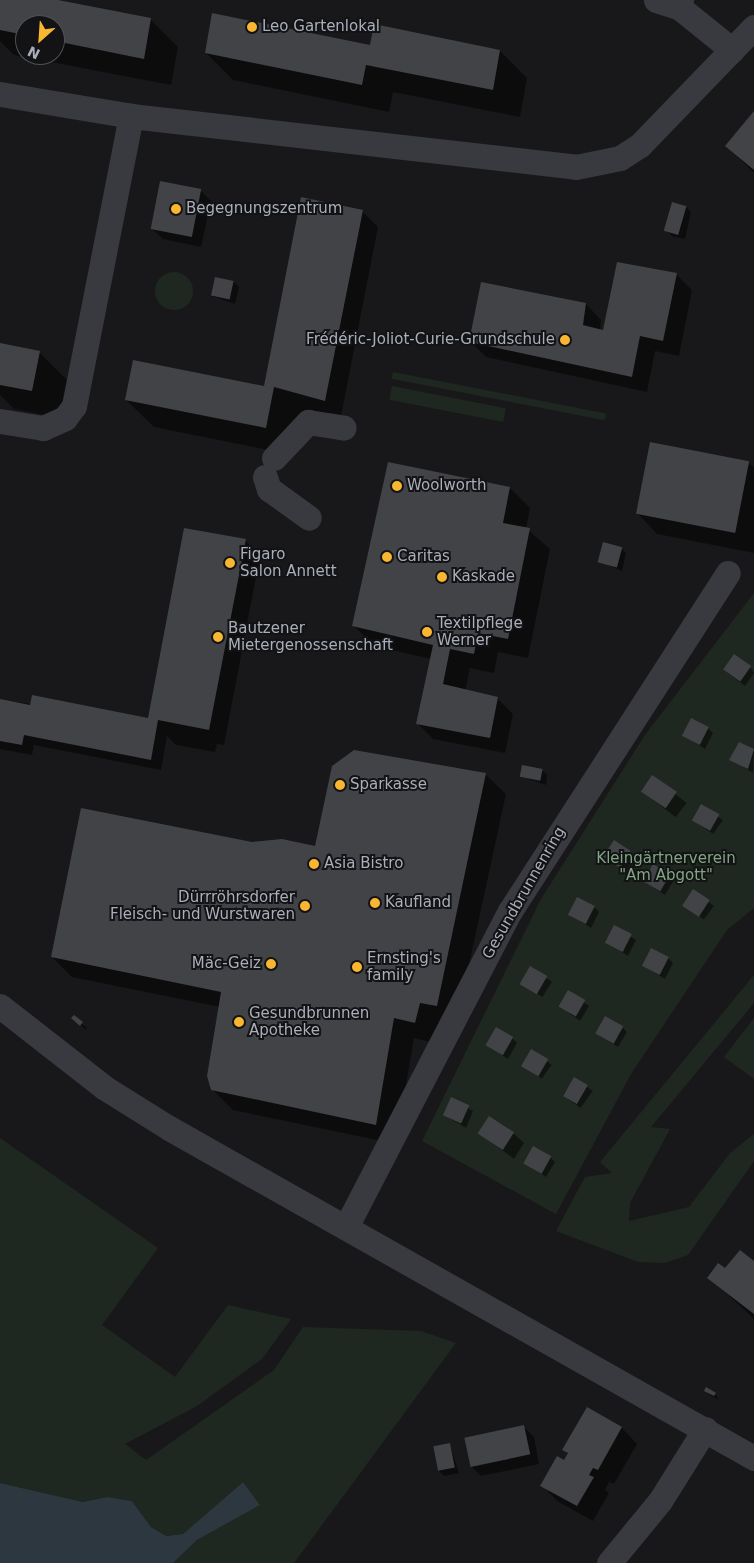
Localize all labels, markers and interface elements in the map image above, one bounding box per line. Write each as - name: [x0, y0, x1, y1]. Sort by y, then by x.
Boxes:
- north arrow: [15, 15, 65, 65]
- place label: Leo Gartenlokal: [262, 18, 380, 36]
- marker: Leo Gartenlokal: [246, 21, 258, 33]
- text: N: [25, 43, 43, 62]
- place label: Begegnungszentrum: [186, 200, 342, 218]
- marker: Begegnungszentrum: [170, 203, 182, 215]
- place label: Frédéric-Joliot-Curie-Grundschule: [306, 331, 555, 349]
- marker: Frédéric-Joliot-Curie-Grundschule: [559, 334, 571, 346]
- place label: Woolworth: [407, 477, 486, 495]
- marker: Woolworth: [391, 480, 403, 492]
- place label: Figaro Salon Annett: [240, 545, 337, 580]
- place label: Caritas: [397, 548, 450, 566]
- marker: Caritas: [381, 551, 393, 563]
- marker: Figaro Salon Annett: [224, 557, 236, 569]
- place label: Kaskade: [452, 568, 515, 586]
- marker: Kaskade: [436, 571, 448, 583]
- place label: Textilpflege Werner: [437, 614, 523, 649]
- place label: Bautzener Mietergenossenschaft: [228, 619, 393, 654]
- marker: Textilpflege Werner: [421, 626, 433, 638]
- marker: Bautzener Mietergenossenschaft: [212, 631, 224, 643]
- place label: Sparkasse: [350, 776, 427, 794]
- marker: Sparkasse: [334, 779, 346, 791]
- street label: Gesundbrunnenring: [479, 824, 569, 962]
- park label: Kleingärtnerverein "Am Abgott": [596, 849, 736, 884]
- place label: Asia Bistro: [324, 855, 403, 873]
- marker: Asia Bistro: [308, 858, 320, 870]
- place label: Dürrröhrsdorfer Fleisch- und Wurstwaren: [110, 888, 295, 923]
- place label: Kaufland: [385, 894, 451, 912]
- marker: Kaufland: [369, 897, 381, 909]
- marker: Dürrröhrsdorfer Fleisch- und Wurstwaren: [299, 900, 311, 912]
- place label: Ernsting's family: [367, 949, 441, 984]
- place label: Mäc-Geiz: [192, 955, 261, 973]
- marker: Mäc-Geiz: [265, 958, 277, 970]
- marker: Ernsting's family: [351, 961, 363, 973]
- place label: Gesundbrunnen Apotheke: [249, 1004, 369, 1039]
- marker: Gesundbrunnen Apotheke: [233, 1016, 245, 1028]

